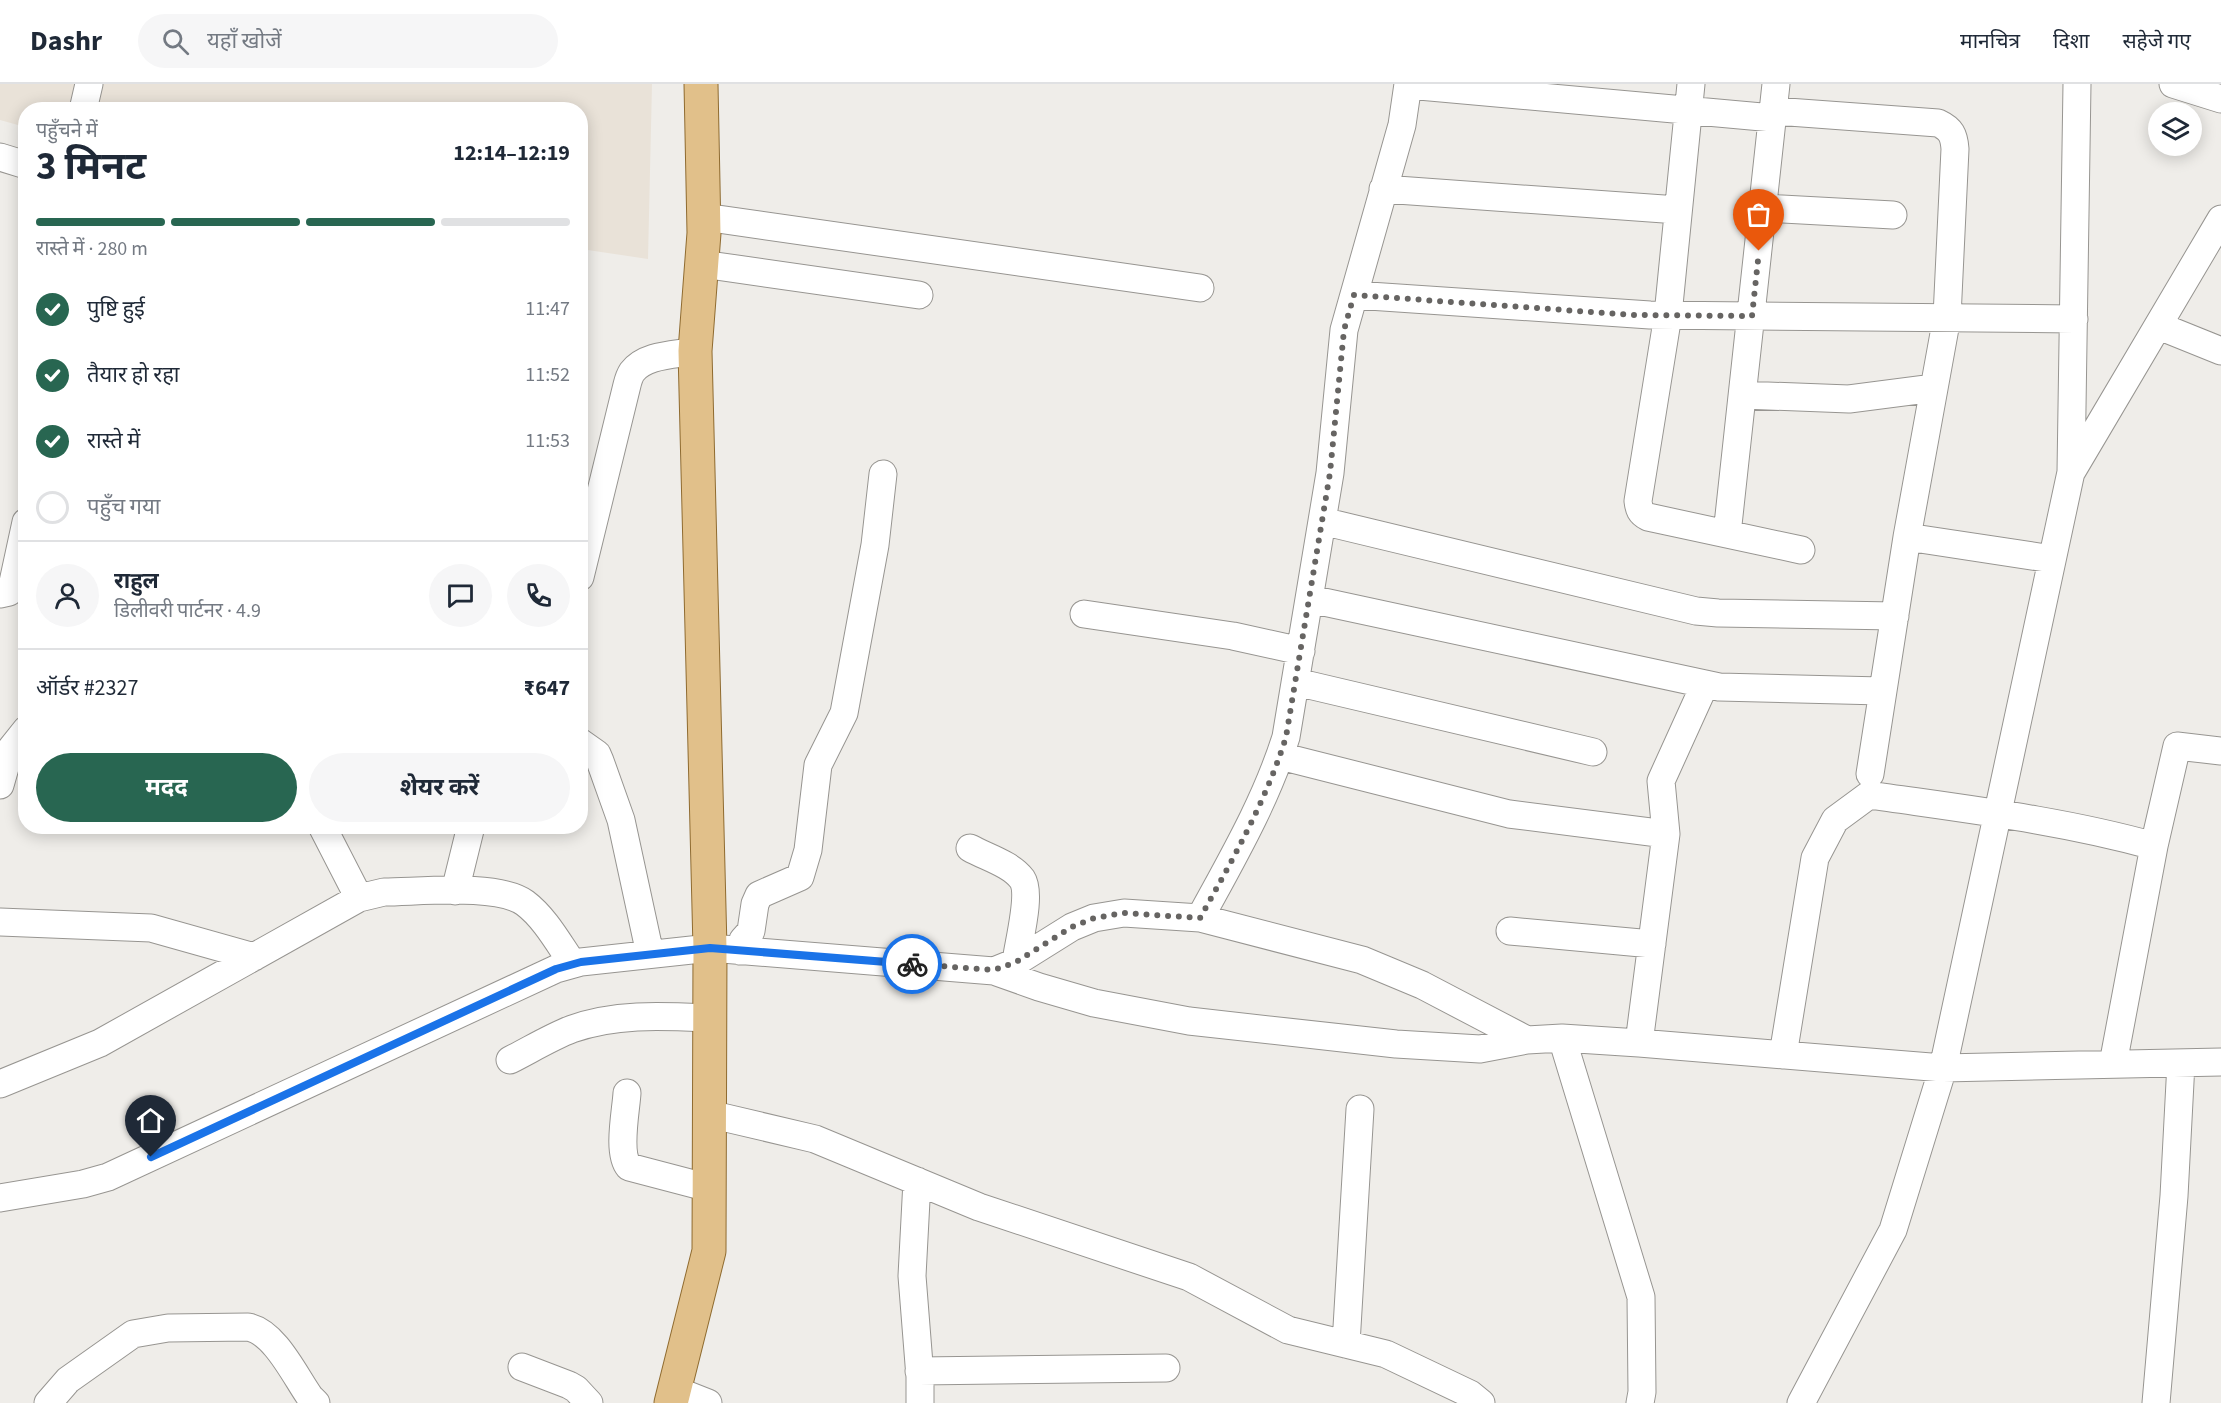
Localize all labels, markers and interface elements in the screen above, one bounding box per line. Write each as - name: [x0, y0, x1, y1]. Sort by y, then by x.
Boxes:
- search box: [138, 14, 558, 68]
- text: Dashr: [30, 21, 102, 61]
- icon: search: [159, 25, 192, 58]
- text: यहाँ खोजें: [207, 25, 282, 57]
- text: मानचित्र: [1960, 26, 2020, 56]
- text: दिशा: [2053, 26, 2089, 56]
- text: सहेजे गए: [2122, 26, 2191, 56]
- map controls: [2148, 102, 2202, 156]
- button: layers: [2148, 102, 2202, 156]
- text: पहुँचने में: [36, 117, 98, 145]
- text: 12:14–12:19: [453, 137, 570, 169]
- text: 3 मिनट: [36, 139, 146, 195]
- pin: [1733, 189, 1784, 251]
- icon: bag: [1742, 198, 1775, 231]
- text: रास्ते में · 280 m: [36, 235, 148, 263]
- icon: check: [36, 293, 69, 326]
- text: पुष्टि हुई: [87, 293, 145, 325]
- text: 11:47: [525, 295, 570, 323]
- icon: check: [36, 359, 69, 392]
- text: तैयार हो रहा: [87, 359, 180, 391]
- text: 11:52: [525, 361, 570, 389]
- icon: check: [36, 425, 69, 458]
- text: रास्ते में: [87, 425, 140, 457]
- text: 11:53: [525, 427, 570, 455]
- text: पहुँच गया: [87, 491, 160, 523]
- button: person: [36, 564, 99, 627]
- button: chat: [429, 564, 492, 627]
- button: phone: [507, 564, 570, 627]
- text: राहुल: [114, 565, 159, 597]
- text: डिलीवरी पार्टनर · 4.9: [114, 597, 261, 625]
- text: ऑर्डर #2327: [36, 672, 138, 704]
- text: ₹647: [524, 672, 570, 704]
- button: मदद: [36, 753, 297, 822]
- button: शेयर करें: [309, 753, 570, 822]
- courier: [882, 934, 942, 994]
- icon: bike: [896, 948, 929, 981]
- pin: [125, 1095, 176, 1157]
- icon: home: [134, 1104, 167, 1137]

